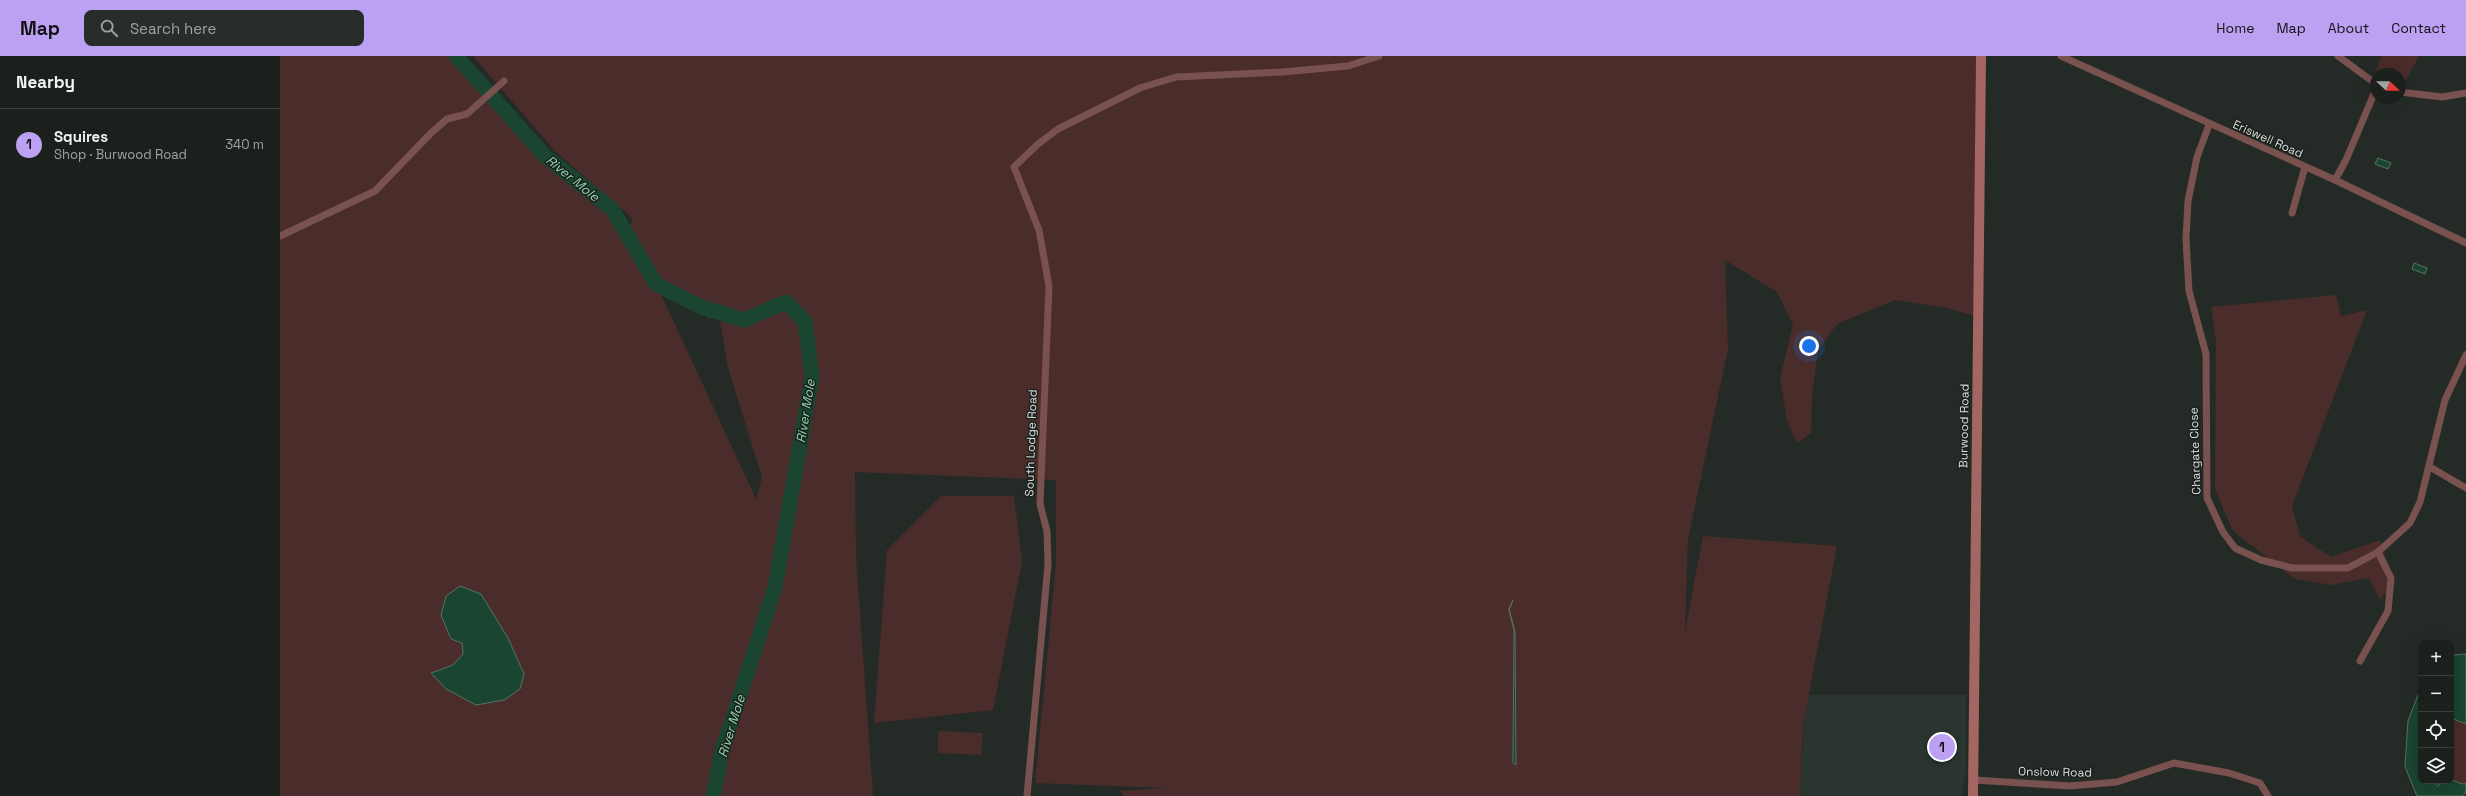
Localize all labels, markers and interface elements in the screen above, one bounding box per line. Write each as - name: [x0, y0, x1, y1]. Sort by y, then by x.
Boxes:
- search box: [84, 10, 364, 46]
- text: Map: [20, 16, 60, 41]
- icon: search: [98, 17, 120, 39]
- text: Search here: [130, 19, 216, 38]
- text: Home: [2216, 19, 2254, 37]
- text: Map: [2276, 19, 2306, 37]
- text: About: [2328, 19, 2369, 37]
- text: Contact: [2391, 19, 2446, 37]
- north arrow: [2370, 68, 2406, 104]
- text: Nearby: [16, 71, 75, 93]
- street label: Eriswell Road: [2230, 116, 2306, 162]
- text: Squires: [54, 127, 108, 146]
- text: 1: [26, 136, 32, 153]
- text: 340 m: [225, 136, 264, 153]
- text: Shop · Burwood Road: [54, 146, 187, 163]
- water label: River Mole: [542, 152, 604, 206]
- your location: [1799, 336, 1819, 356]
- water label: River Mole: [792, 377, 819, 444]
- street label: Burwood Road: [1955, 384, 1973, 468]
- street label: South Lodge Road: [1021, 389, 1041, 497]
- street label: Chargate Close: [2185, 407, 2205, 495]
- map controls: [2418, 640, 2454, 784]
- button: +: [2418, 640, 2454, 676]
- button: −: [2418, 676, 2454, 712]
- water label: River Mole: [714, 692, 749, 759]
- button: locate: [2418, 712, 2454, 748]
- pin: 1: [1929, 732, 1955, 762]
- button: layers: [2418, 748, 2454, 784]
- street label: Onslow Road: [2018, 763, 2092, 781]

